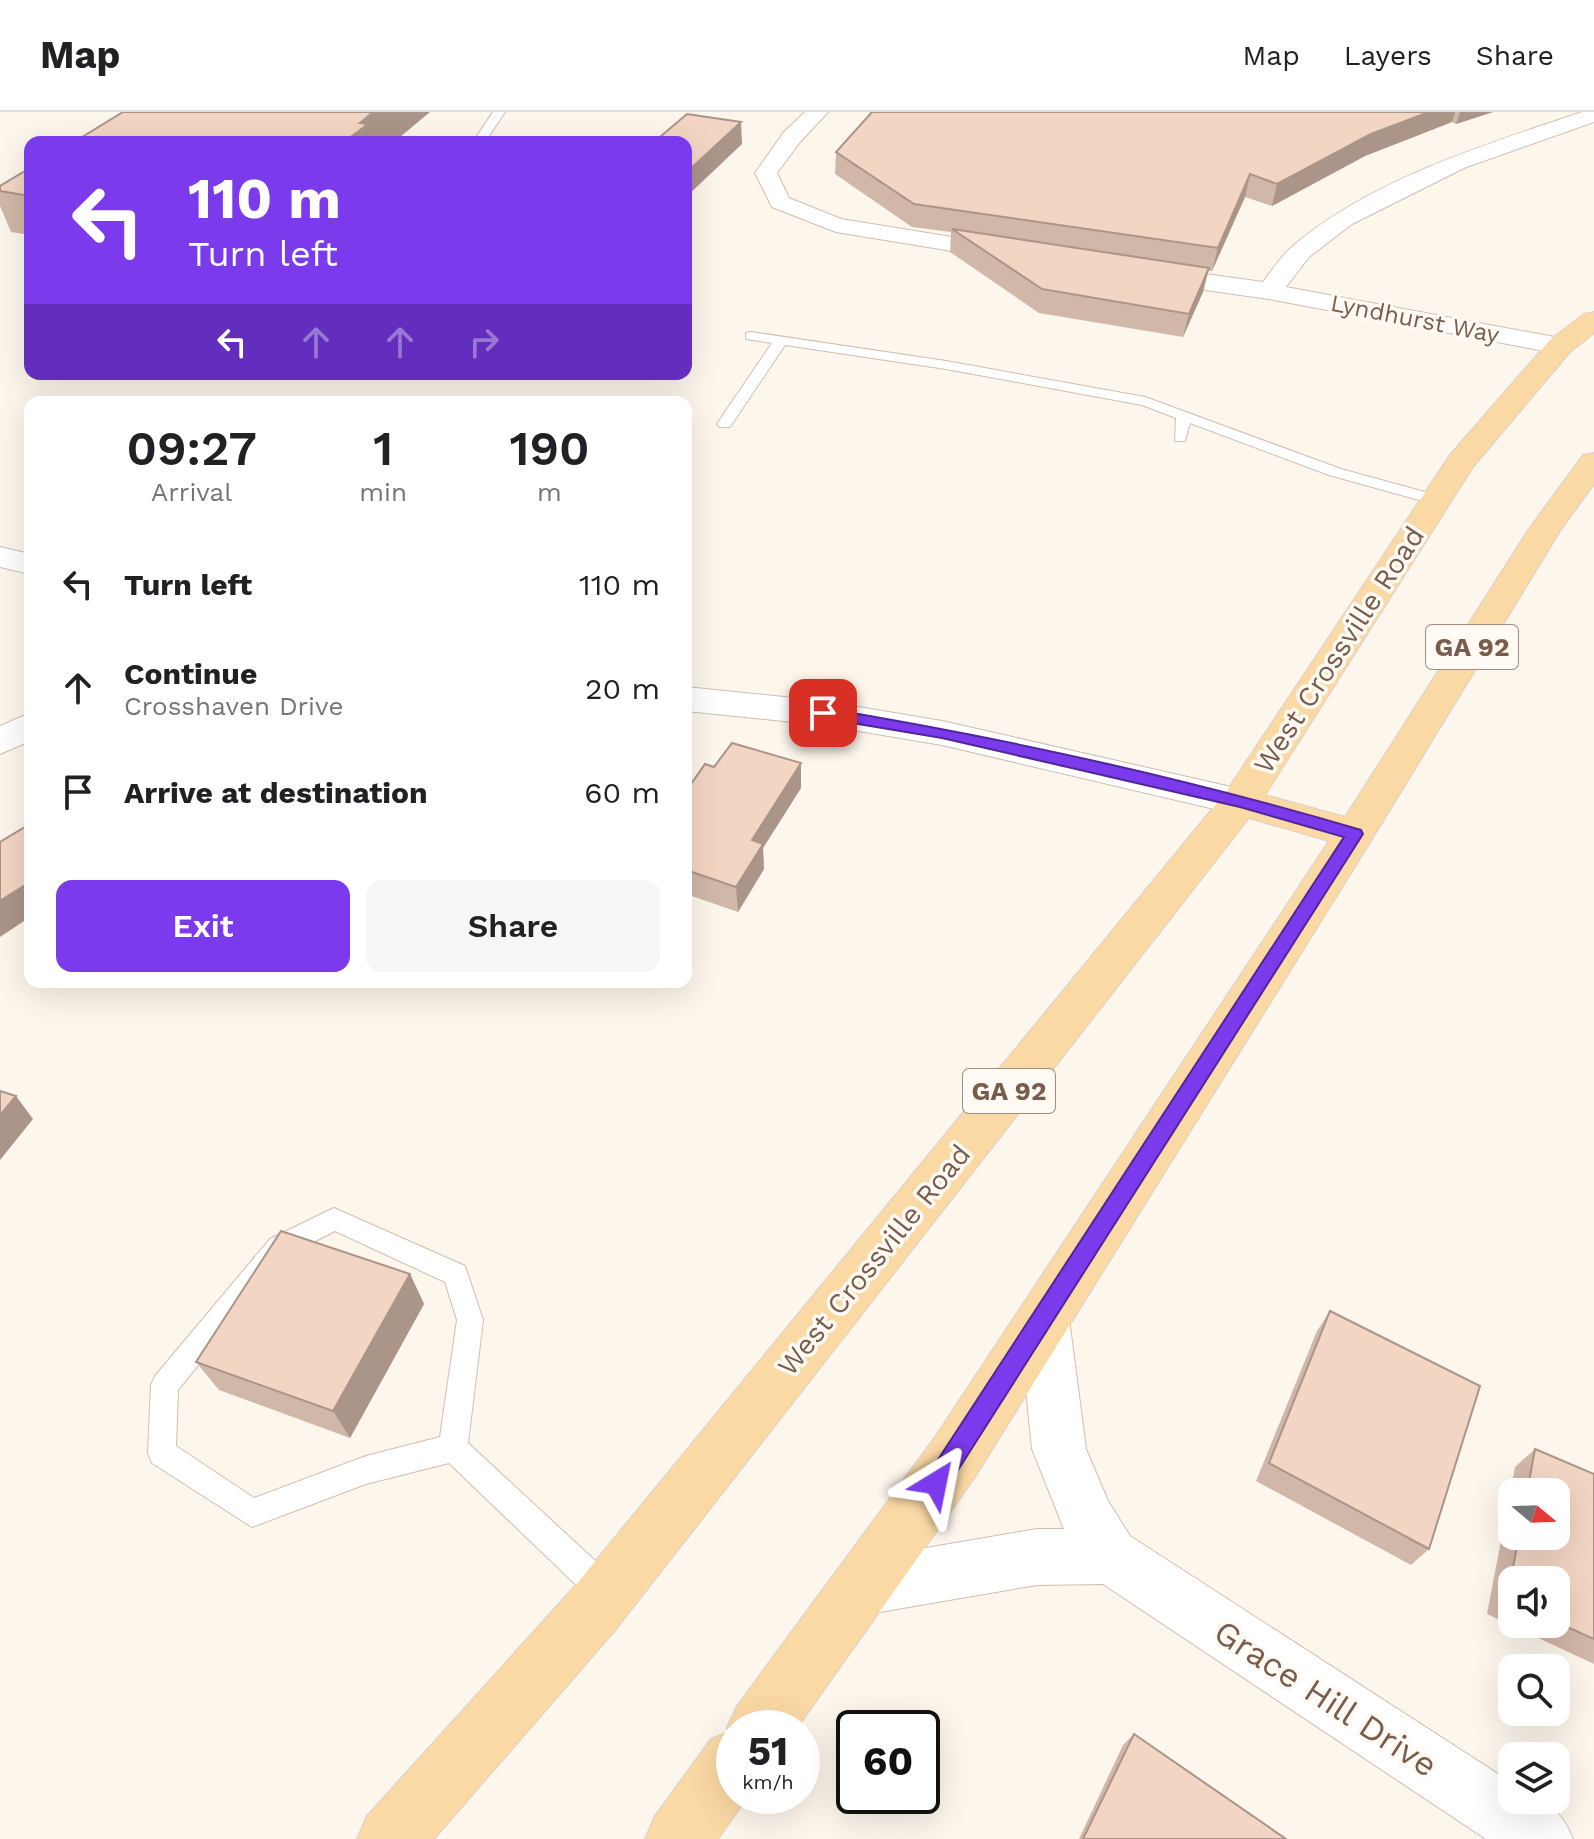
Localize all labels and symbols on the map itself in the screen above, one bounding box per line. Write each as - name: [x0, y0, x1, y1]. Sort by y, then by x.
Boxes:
- street label: Lyndhurst Way: [1328, 289, 1502, 349]
- street label: West Crossville Road: [1247, 520, 1431, 780]
- road number: GA 92: [1426, 625, 1518, 669]
- pin: [789, 679, 857, 747]
- road number: GA 92: [963, 1069, 1055, 1113]
- street label: West Crossville Road: [771, 1138, 977, 1382]
- position arrow: [894, 1441, 978, 1525]
- north arrow: [1498, 1478, 1570, 1550]
- street label: Grace Hill Drive: [1207, 1611, 1445, 1785]
- speed limit sign: 60: [836, 1710, 940, 1814]

